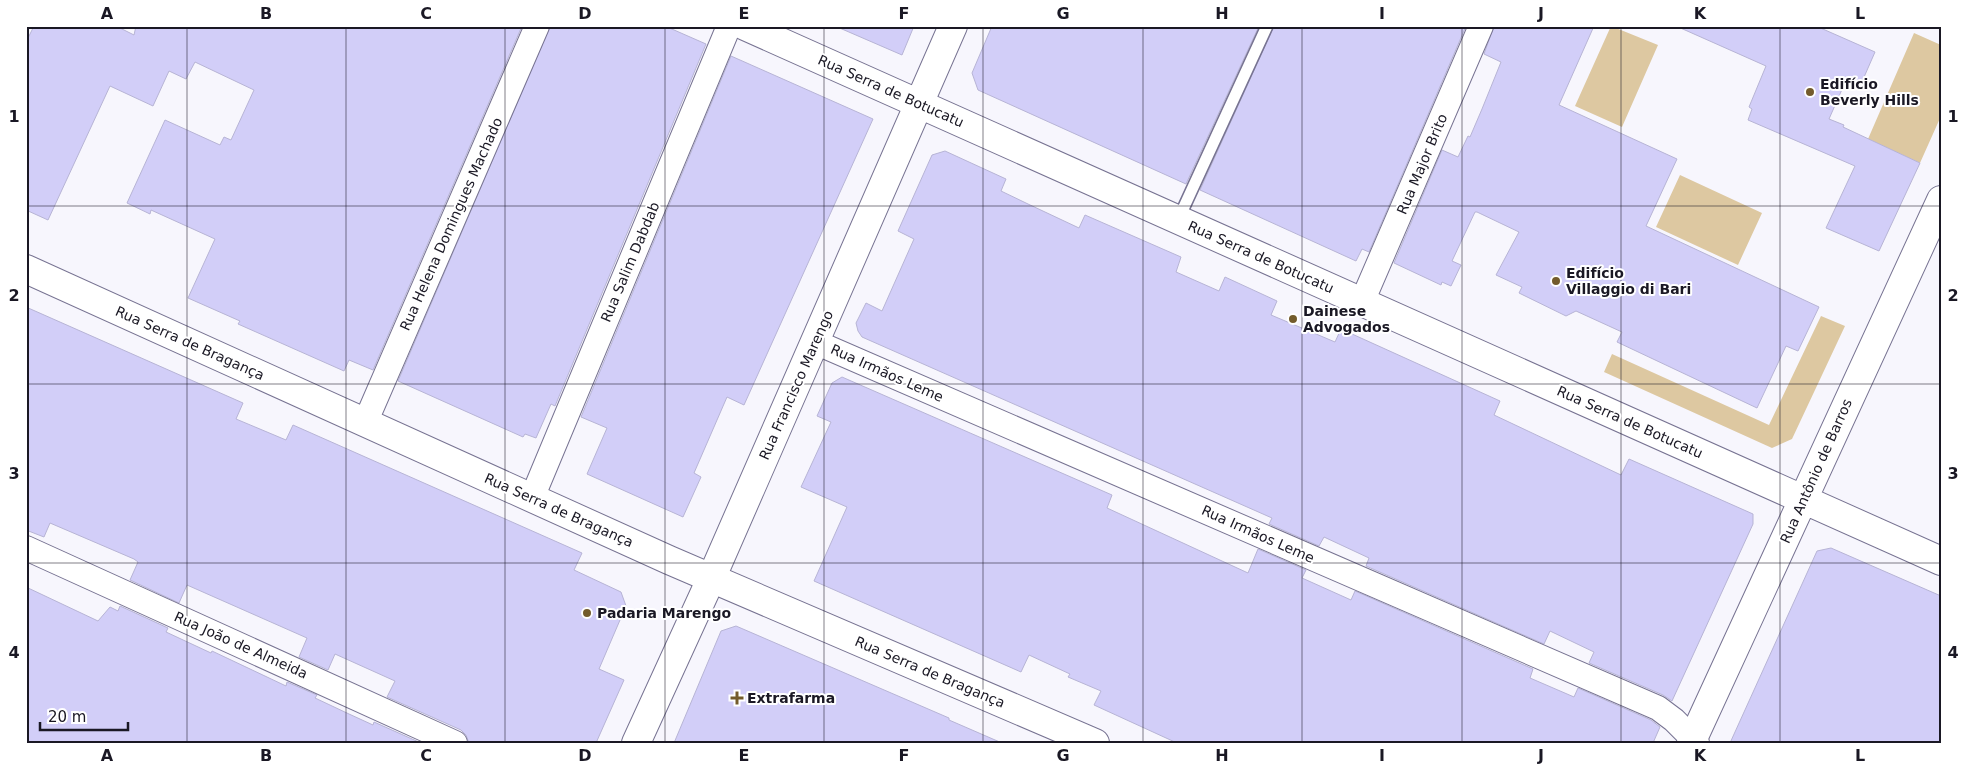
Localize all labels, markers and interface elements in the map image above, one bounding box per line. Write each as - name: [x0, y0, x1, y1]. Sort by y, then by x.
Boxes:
- text: A: [101, 4, 114, 23]
- text: B: [260, 4, 272, 23]
- text: C: [420, 4, 432, 23]
- text: D: [578, 4, 592, 23]
- text: E: [739, 4, 749, 23]
- text: F: [899, 4, 909, 23]
- text: G: [1056, 4, 1070, 23]
- text: H: [1215, 4, 1229, 23]
- text: I: [1379, 4, 1385, 23]
- text: J: [1537, 4, 1544, 23]
- text: K: [1694, 4, 1707, 23]
- text: L: [1855, 4, 1865, 23]
- street label: Rua Serra de Botucatu: [816, 52, 966, 130]
- place label: Edifício Beverly Hills: [1820, 76, 1919, 108]
- marker: Edifício Beverly Hills: [1804, 86, 1816, 98]
- text: 1: [8, 107, 20, 126]
- text: 1: [1947, 107, 1959, 126]
- street label: Rua Major Brito: [1394, 111, 1450, 217]
- street label: Rua Helena Domingues Machado: [397, 115, 505, 333]
- street label: Rua Salim Dabdab: [597, 199, 663, 324]
- street label: Rua Serra de Botucatu: [1186, 218, 1336, 296]
- place label: Edifício Villaggio di Bari: [1566, 265, 1691, 297]
- marker: Edifício Villaggio di Bari: [1550, 275, 1562, 287]
- text: 2: [8, 286, 20, 305]
- text: 2: [1947, 286, 1959, 305]
- street label: Rua Serra de Bragança: [113, 303, 267, 383]
- place label: Dainese Advogados: [1303, 303, 1390, 335]
- street label: Rua Francisco Marengo: [756, 308, 836, 462]
- marker: Dainese Advogados: [1287, 313, 1299, 325]
- street label: Rua Irmãos Leme: [828, 341, 946, 405]
- street label: Rua Serra de Botucatu: [1555, 383, 1705, 461]
- street label: Rua Antônio de Barros: [1777, 396, 1855, 546]
- text: 3: [8, 464, 20, 483]
- text: 3: [1947, 464, 1959, 483]
- street label: Rua Serra de Bragança: [482, 470, 636, 550]
- street label: Rua Irmãos Leme: [1199, 502, 1317, 566]
- place label: Padaria Marengo: [597, 605, 732, 621]
- marker: Padaria Marengo: [581, 607, 593, 619]
- street label: Rua João de Almeida: [172, 608, 310, 682]
- street label: Rua Serra de Bragança: [853, 633, 1007, 711]
- text: 4: [8, 643, 20, 662]
- text: 4: [1947, 643, 1959, 662]
- place label: Extrafarma: [747, 690, 835, 706]
- marker: Extrafarma: [731, 692, 743, 704]
- scale bar: [40, 699, 128, 731]
- text: 20 m: [48, 708, 86, 726]
- text: A: [101, 746, 114, 765]
- text: B: [260, 746, 272, 765]
- text: C: [420, 746, 432, 765]
- text: D: [578, 746, 592, 765]
- text: E: [739, 746, 749, 765]
- text: F: [899, 746, 909, 765]
- text: G: [1056, 746, 1070, 765]
- text: H: [1215, 746, 1229, 765]
- text: I: [1379, 746, 1385, 765]
- text: J: [1537, 746, 1544, 765]
- text: K: [1694, 746, 1707, 765]
- text: L: [1855, 746, 1865, 765]

